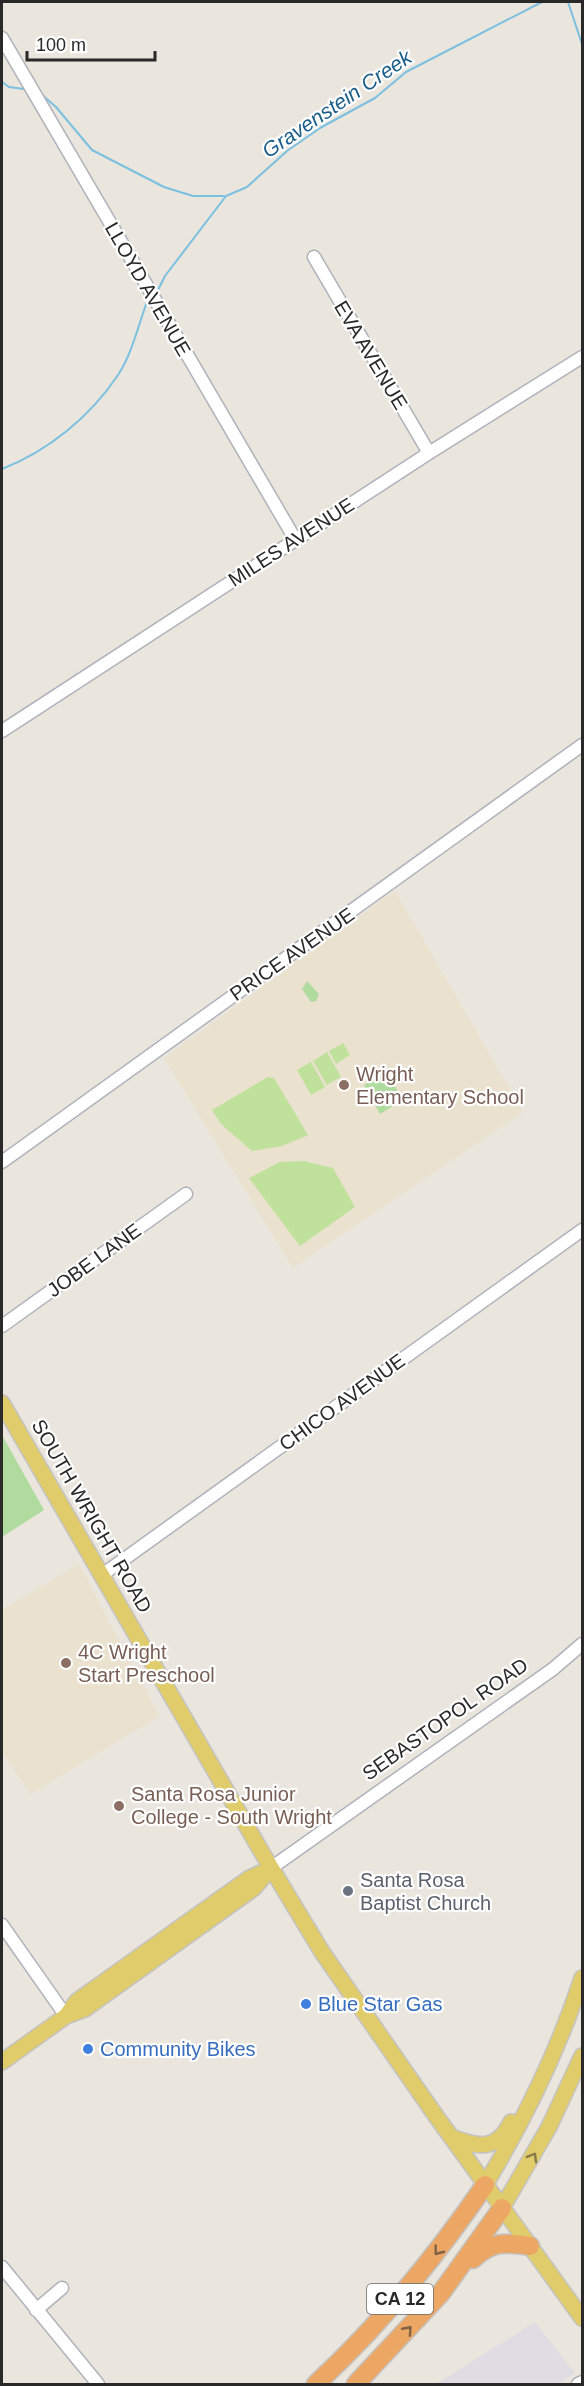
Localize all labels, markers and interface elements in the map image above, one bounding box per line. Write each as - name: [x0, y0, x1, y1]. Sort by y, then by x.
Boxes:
- scale bar: [27, 24, 154, 62]
- text: 100 m: [36, 35, 86, 55]
- water label: Gravenstein Creek: [258, 44, 417, 162]
- street label: LLOYD AVENUE: [101, 218, 195, 360]
- street label: EVA AVENUE: [330, 297, 412, 413]
- street label: MILES AVENUE: [224, 493, 358, 591]
- street label: PRICE AVENUE: [226, 903, 358, 1005]
- place label: Wright Elementary School: [356, 1063, 524, 1108]
- marker: Wright Elementary School: [337, 1078, 351, 1092]
- street label: JOBE LANE: [43, 1219, 145, 1301]
- street label: CHICO AVENUE: [275, 1349, 409, 1455]
- street label: SOUTH WRIGHT ROAD: [28, 1415, 156, 1617]
- place label: 4C Wright Start Preschool: [78, 1641, 215, 1686]
- street label: SEBASTOPOL ROAD: [358, 1654, 532, 1784]
- marker: 4C Wright Start Preschool: [59, 1656, 73, 1670]
- place label: Santa Rosa Junior College - South Wright: [131, 1783, 332, 1828]
- marker: Santa Rosa Junior College - South Wright: [112, 1799, 126, 1813]
- place label: Santa Rosa Baptist Church: [360, 1869, 491, 1914]
- marker: Santa Rosa Baptist Church: [341, 1884, 355, 1898]
- place label: Blue Star Gas: [318, 1993, 443, 2015]
- marker: Blue Star Gas: [299, 1997, 313, 2011]
- place label: Community Bikes: [100, 2038, 256, 2060]
- marker: Community Bikes: [81, 2042, 95, 2056]
- one-way arrow: [525, 2153, 537, 2164]
- one-way arrow: [435, 2245, 446, 2256]
- road number: CA 12: [367, 2284, 433, 2314]
- one-way arrow: [401, 2327, 412, 2337]

